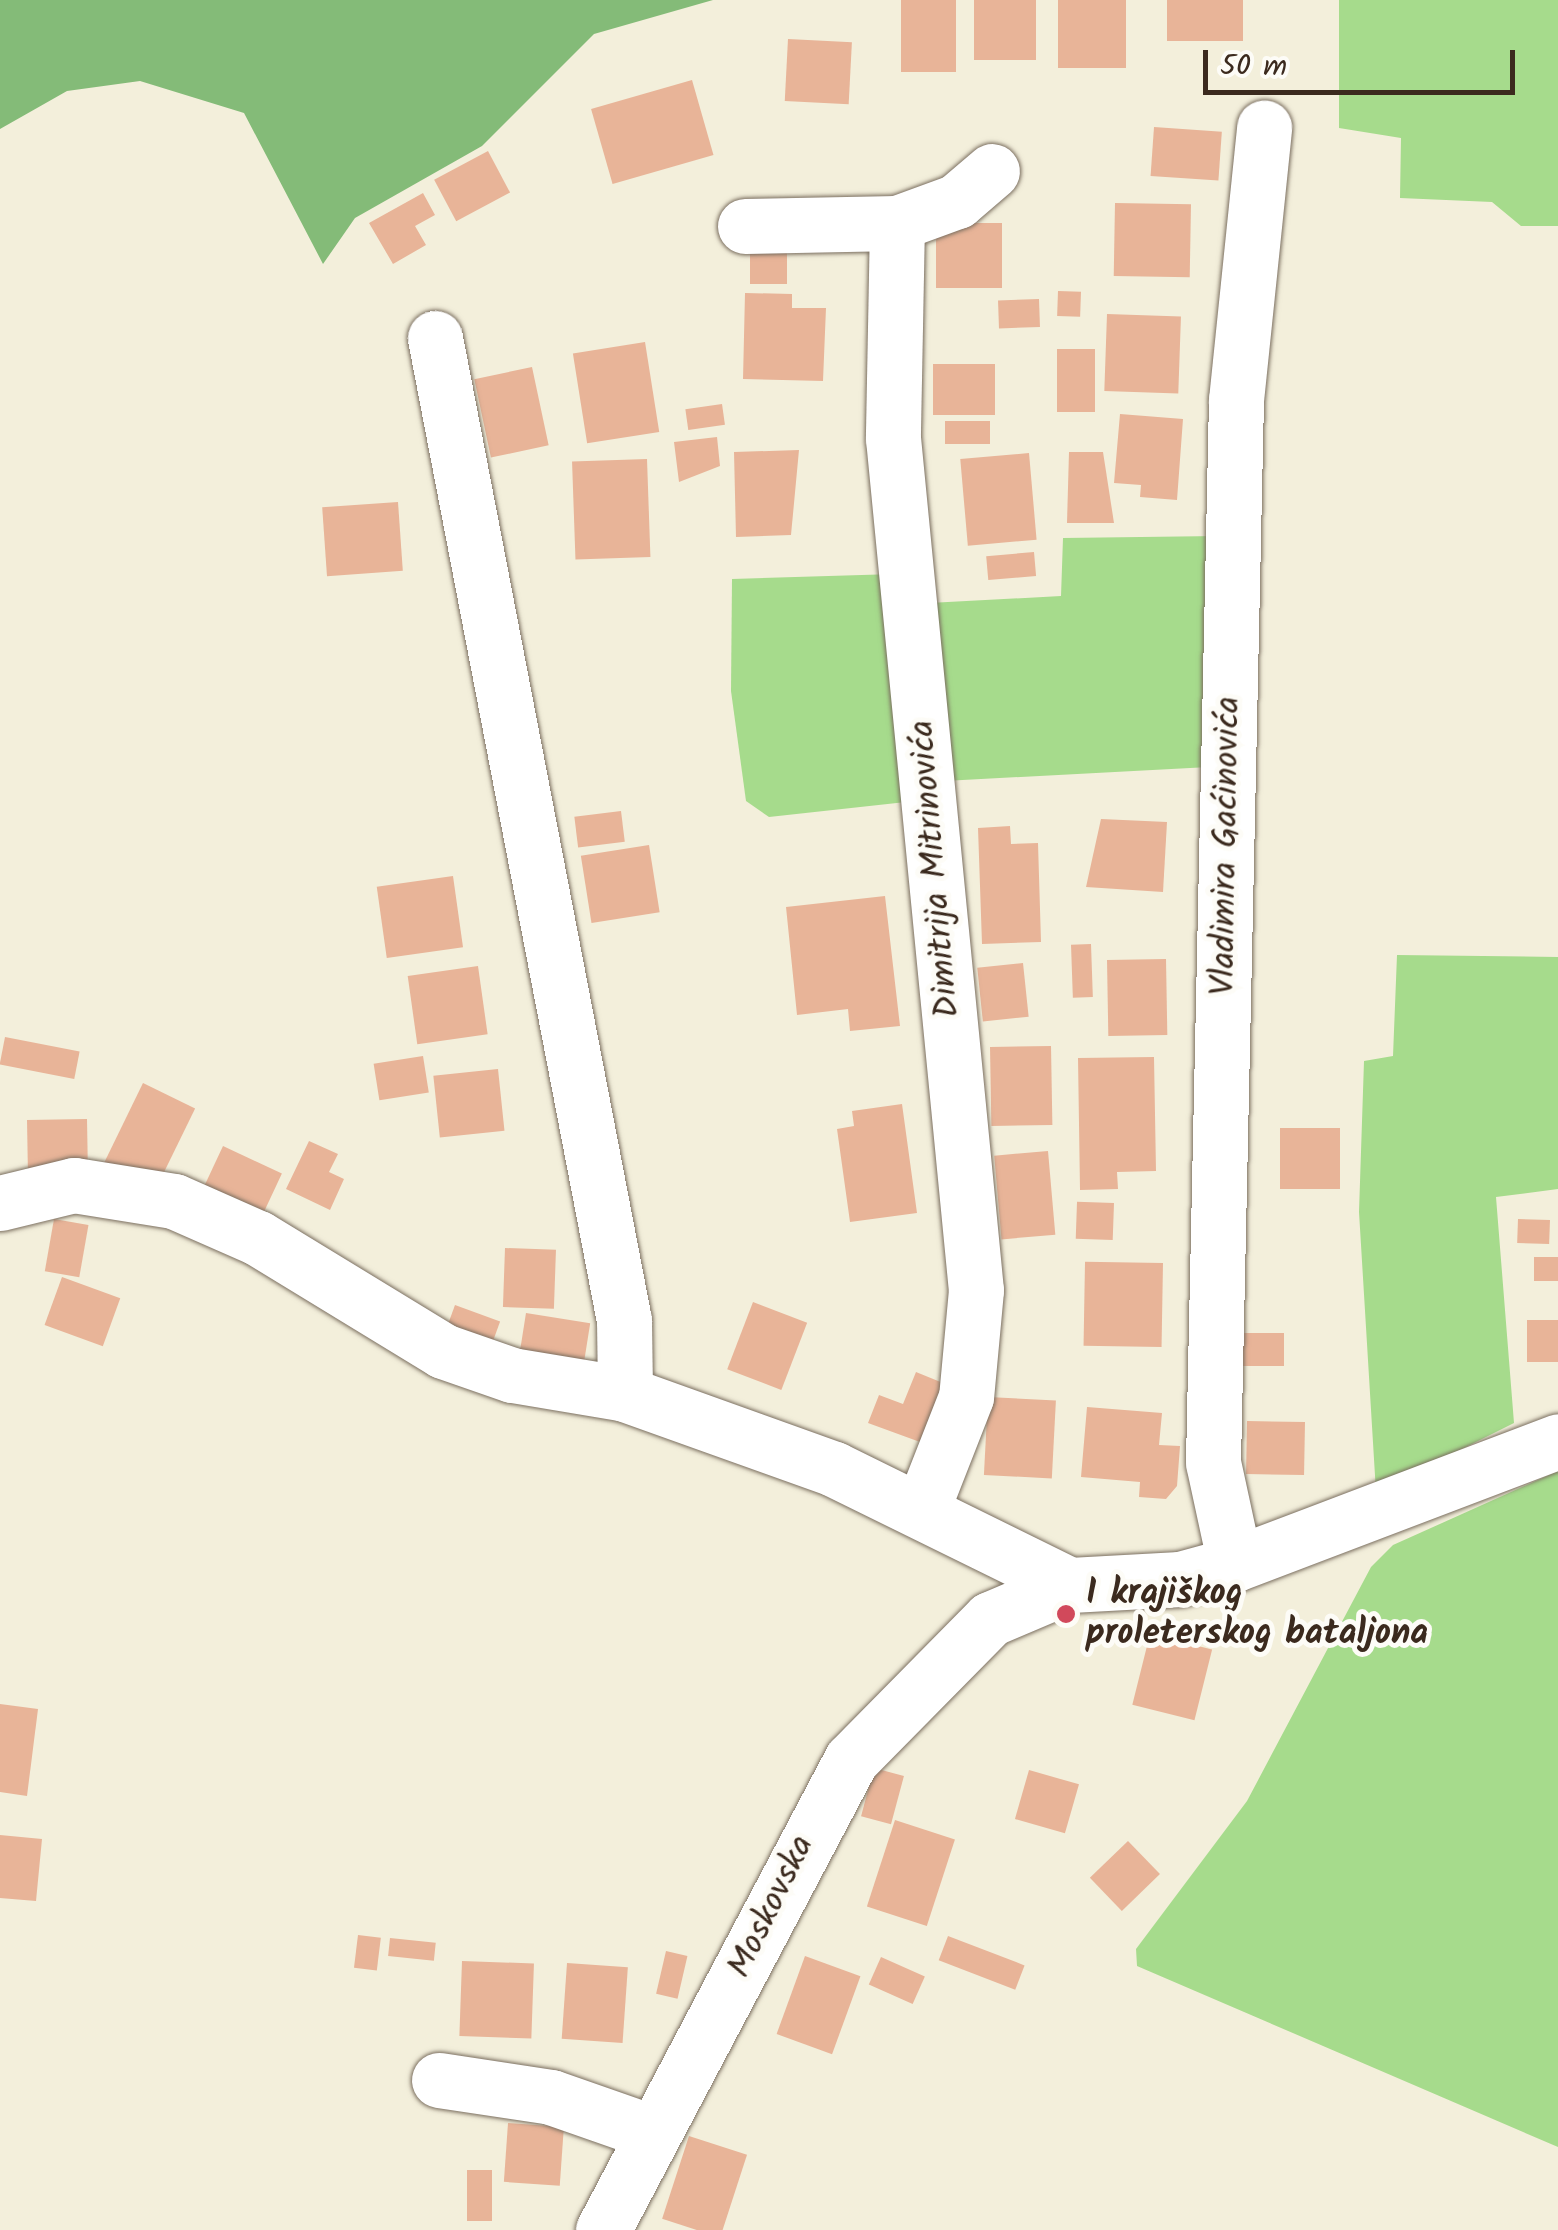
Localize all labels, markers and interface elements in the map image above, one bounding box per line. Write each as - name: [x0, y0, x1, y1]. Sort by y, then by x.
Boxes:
- scale bar: [1208, 30, 1520, 92]
- text: 50 m: [1220, 43, 1287, 91]
- street label: Vladimira Gaćinovića: [1203, 696, 1251, 996]
- street label: Dimitrija Mitrinovića: [902, 718, 970, 1020]
- place label: I krajiškog proleterskog bataljona: [1086, 1573, 1428, 1655]
- marker: I krajiškog proleterskog bataljona: [1055, 1603, 1077, 1625]
- street label: Moskovska: [720, 1829, 824, 1985]

